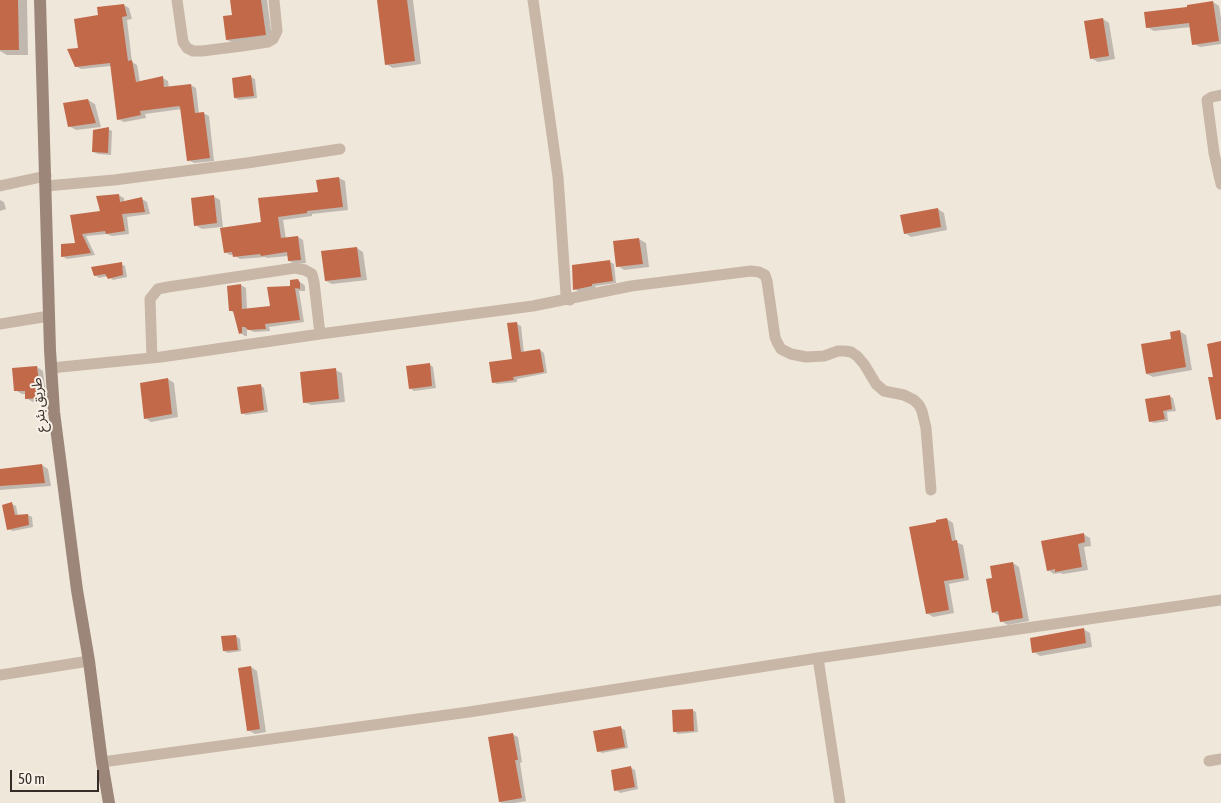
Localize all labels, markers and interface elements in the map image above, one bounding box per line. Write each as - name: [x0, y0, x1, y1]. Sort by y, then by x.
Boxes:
- street label: طريق بئر ع: [28, 377, 50, 433]
- scale bar: [12, 760, 101, 792]
- text: 50 m: [18, 770, 45, 787]

